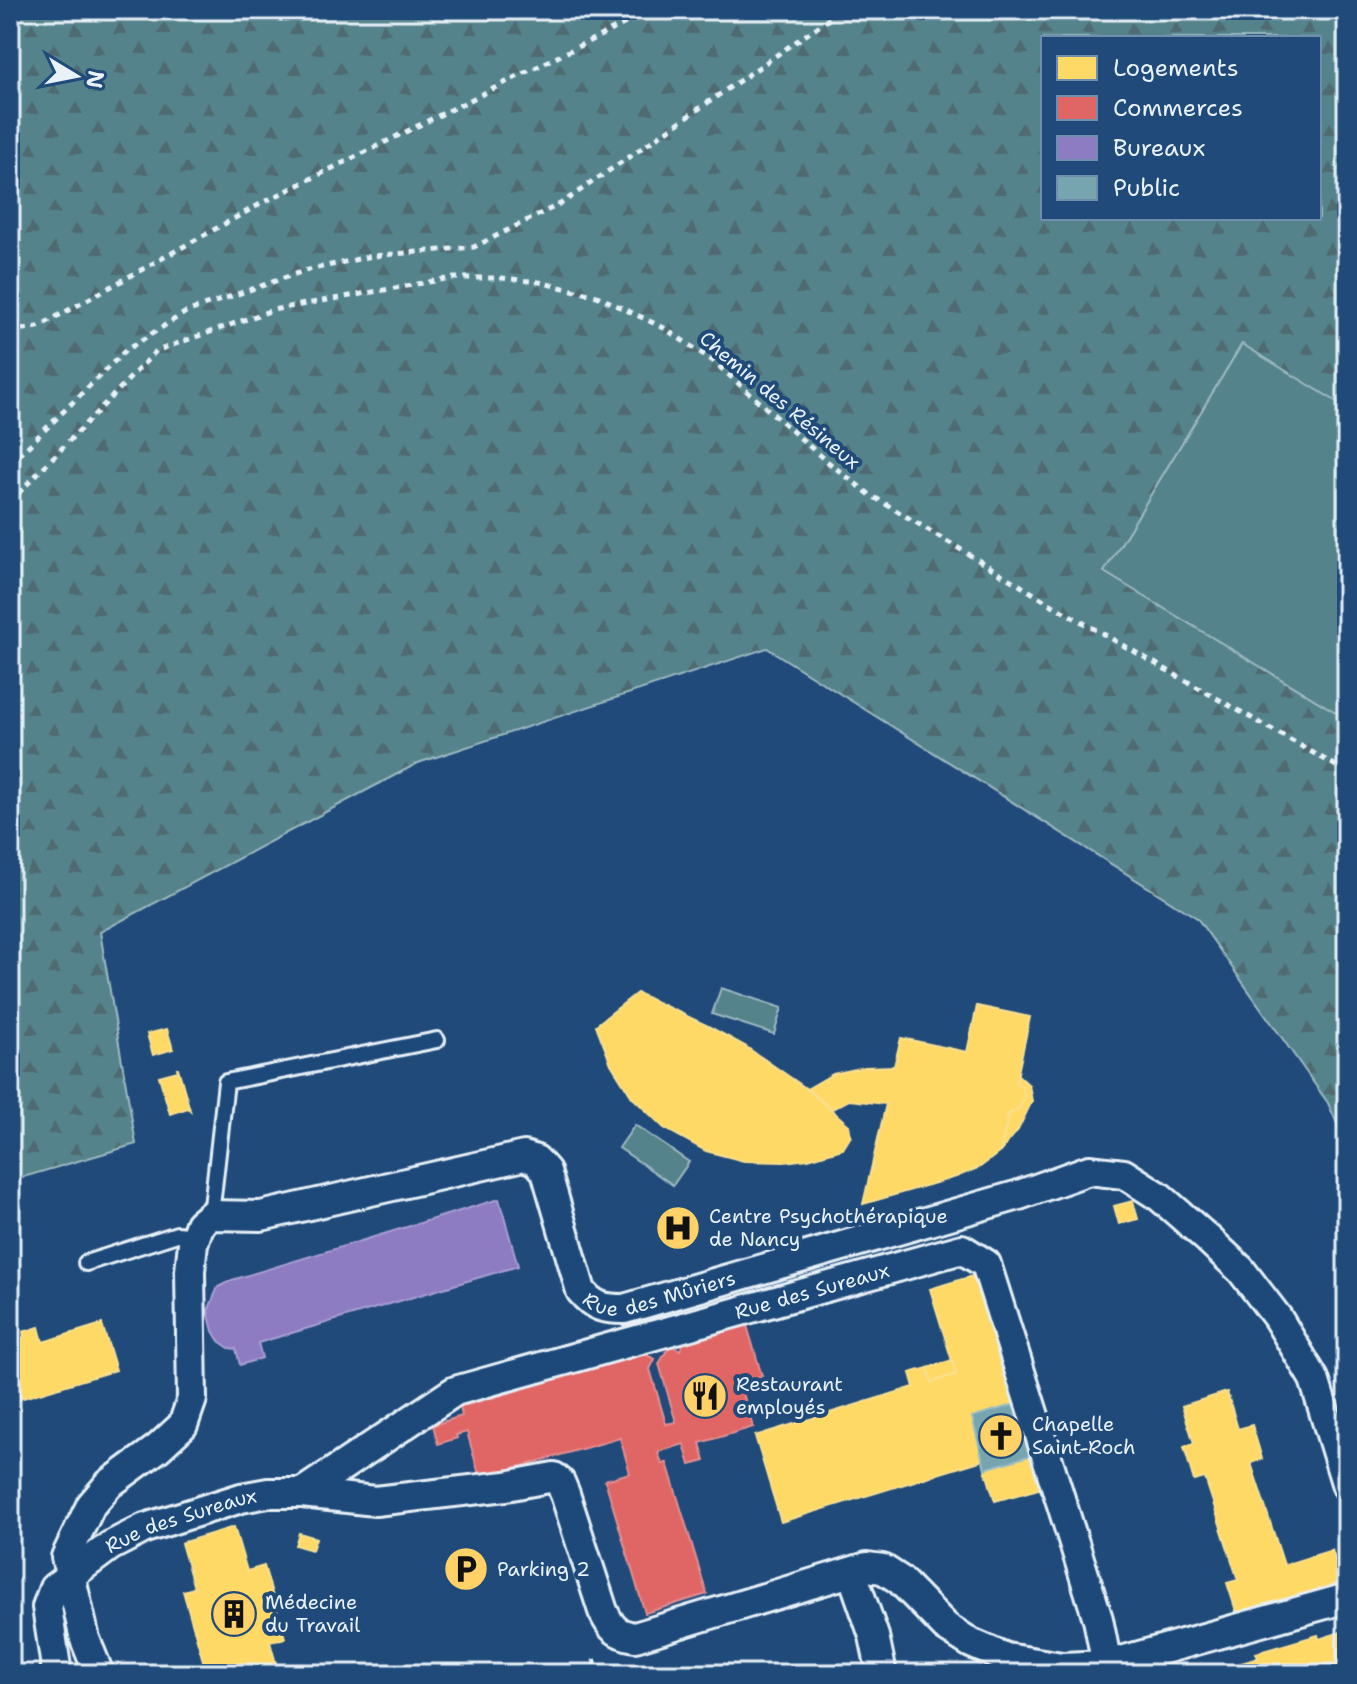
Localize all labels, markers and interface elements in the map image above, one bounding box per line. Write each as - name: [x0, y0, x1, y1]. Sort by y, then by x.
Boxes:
- north arrow: [36, 36, 116, 116]
- legend: [1041, 36, 1321, 220]
- text: Logements: [1113, 52, 1239, 84]
- text: N: [79, 68, 111, 90]
- text: Commerces: [1113, 92, 1243, 124]
- text: Bureaux: [1113, 132, 1205, 164]
- text: Public: [1113, 172, 1180, 204]
- street label: Chemin des Résineux: [694, 325, 866, 475]
- place label: Centre Psychothérapique de Nancy: [709, 1203, 948, 1252]
- hospital icon: Centre Psychothérapique de Nancy: [654, 1204, 702, 1252]
- street label: Rue des Sureaux: [732, 1257, 892, 1325]
- street label: Rue des Mûriers: [577, 1265, 738, 1322]
- place label: Restaurant employés: [736, 1371, 843, 1420]
- restaurant icon: Restaurant employés: [681, 1372, 729, 1420]
- place label: Chapelle Saint-Roch: [1032, 1411, 1136, 1460]
- church icon: Chapelle Saint-Roch: [977, 1412, 1025, 1460]
- street label: Rue des Sureaux: [101, 1482, 259, 1559]
- parking icon: Parking 2: [442, 1545, 490, 1593]
- place label: Parking 2: [497, 1556, 590, 1582]
- place label: Médecine du Travail: [265, 1589, 360, 1638]
- building icon: Médecine du Travail: [210, 1590, 258, 1638]

